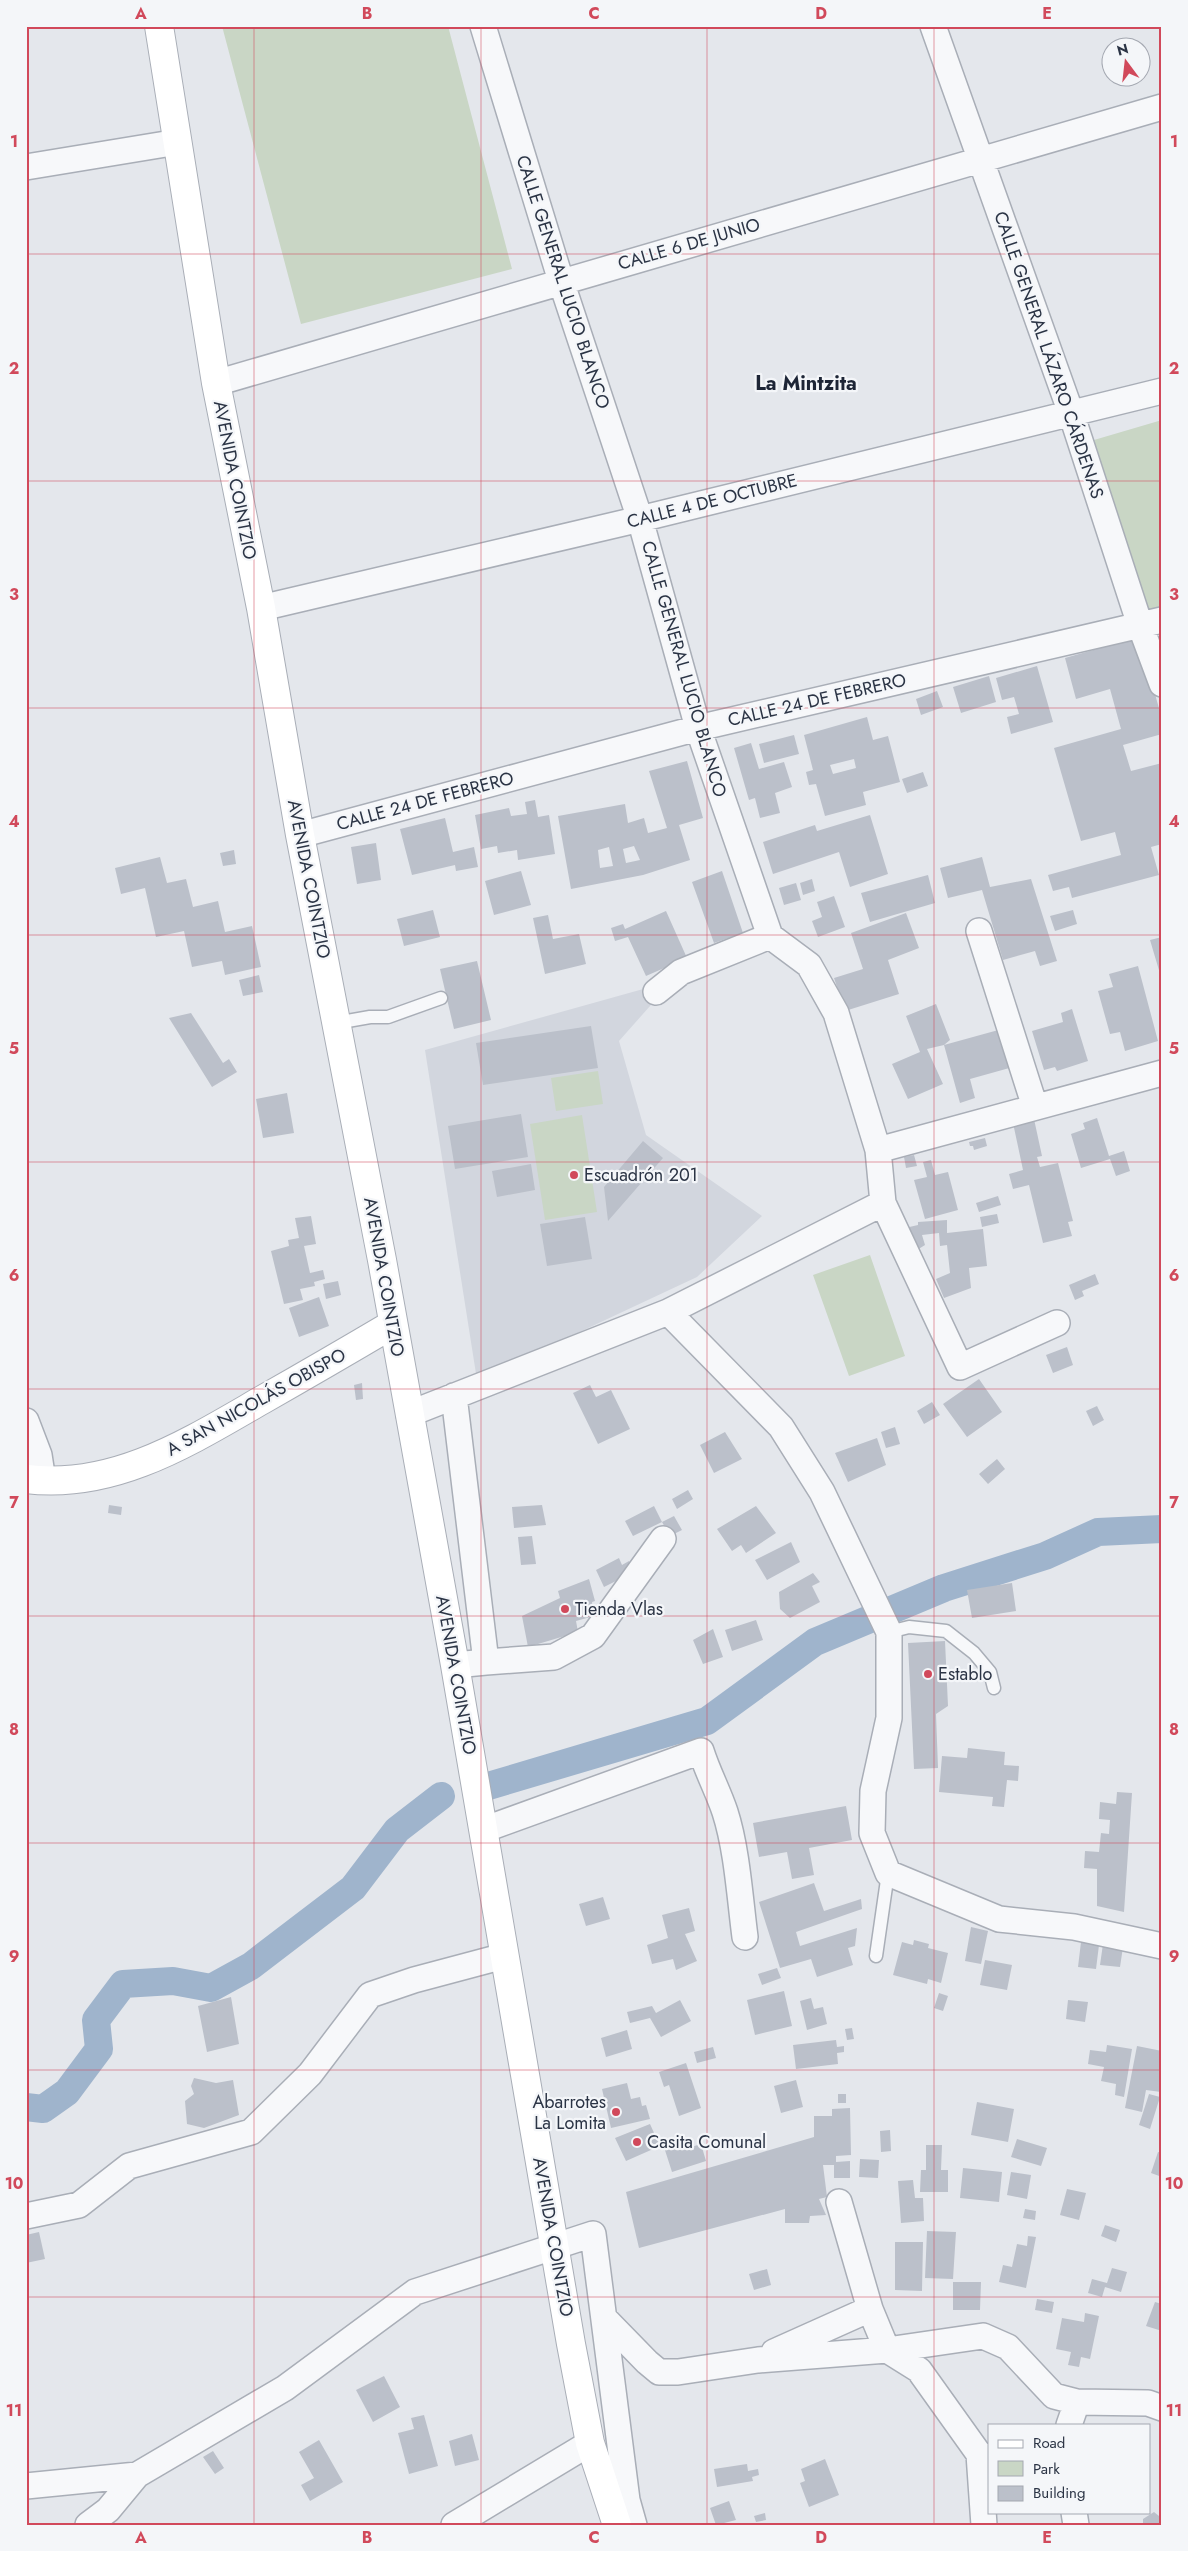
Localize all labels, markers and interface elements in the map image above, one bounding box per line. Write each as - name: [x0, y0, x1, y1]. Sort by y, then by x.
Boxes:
- text: A: [134, 2, 147, 25]
- text: B: [362, 2, 372, 25]
- text: C: [588, 2, 600, 25]
- text: D: [815, 2, 827, 25]
- text: E: [1042, 2, 1052, 25]
- north arrow: [1100, 38, 1150, 88]
- text: N: [1115, 38, 1131, 61]
- text: 1: [10, 130, 18, 153]
- text: 1: [1170, 130, 1178, 153]
- street label: CALLE GENERAL LUCIO BLANCO: [510, 152, 616, 412]
- street label: CALLE GENERAL LÁZARO CÁRDENAS: [987, 208, 1111, 502]
- street label: CALLE 6 DE JUNIO: [615, 211, 763, 277]
- text: 2: [9, 357, 19, 380]
- text: 2: [1169, 357, 1179, 380]
- district label: La Mintzita: [755, 369, 857, 398]
- street label: AVENIDA COINTZIO: [207, 398, 263, 562]
- street label: CALLE 4 DE OCTUBRE: [624, 467, 800, 535]
- street label: CALLE GENERAL LUCIO BLANCO: [635, 538, 733, 800]
- text: 3: [9, 583, 19, 606]
- text: 3: [1169, 583, 1179, 606]
- street label: CALLE 24 DE FEBRERO: [725, 667, 909, 733]
- street label: CALLE 24 DE FEBRERO: [334, 765, 516, 837]
- street label: AVENIDA COINTZIO: [281, 797, 337, 961]
- text: 4: [8, 810, 20, 833]
- text: 4: [1168, 810, 1180, 833]
- text: 5: [9, 1037, 19, 1060]
- text: 5: [1169, 1037, 1179, 1060]
- place label: Escuadrón 201: [584, 1162, 698, 1188]
- marker: Escuadrón 201: [568, 1169, 580, 1181]
- street label: AVENIDA COINTZIO: [357, 1195, 411, 1359]
- text: 6: [9, 1264, 19, 1287]
- text: 6: [1169, 1264, 1179, 1287]
- street label: A SAN NICOLÁS OBISPO: [161, 1342, 351, 1462]
- text: 7: [9, 1491, 19, 1514]
- text: 7: [1169, 1491, 1179, 1514]
- street label: AVENIDA COINTZIO: [429, 1593, 483, 1757]
- place label: Tienda Vlas: [575, 1596, 663, 1622]
- marker: Tienda Vlas: [559, 1603, 571, 1615]
- place label: Establo: [938, 1661, 993, 1687]
- marker: Establo: [922, 1668, 934, 1680]
- text: 8: [9, 1718, 19, 1741]
- text: 8: [1169, 1718, 1179, 1741]
- text: 9: [9, 1945, 19, 1968]
- text: 9: [1169, 1945, 1179, 1968]
- place label: Abarrotes La Lomita: [532, 2089, 606, 2136]
- marker: Abarrotes La Lomita: [610, 2106, 622, 2118]
- place label: Casita Comunal: [647, 2129, 766, 2155]
- marker: Casita Comunal: [631, 2136, 643, 2148]
- street label: AVENIDA COINTZIO: [526, 2155, 580, 2319]
- text: 10: [5, 2172, 23, 2195]
- text: 10: [1165, 2172, 1183, 2195]
- text: 11: [6, 2399, 22, 2422]
- text: 11: [1166, 2399, 1182, 2422]
- legend: [988, 2424, 1150, 2514]
- text: Road: [1033, 2432, 1065, 2454]
- text: Park: [1033, 2458, 1060, 2480]
- text: Building: [1033, 2482, 1085, 2504]
- text: A: [134, 2526, 147, 2549]
- text: B: [362, 2526, 372, 2549]
- text: C: [588, 2526, 600, 2549]
- text: D: [815, 2526, 827, 2549]
- text: E: [1042, 2526, 1052, 2549]

